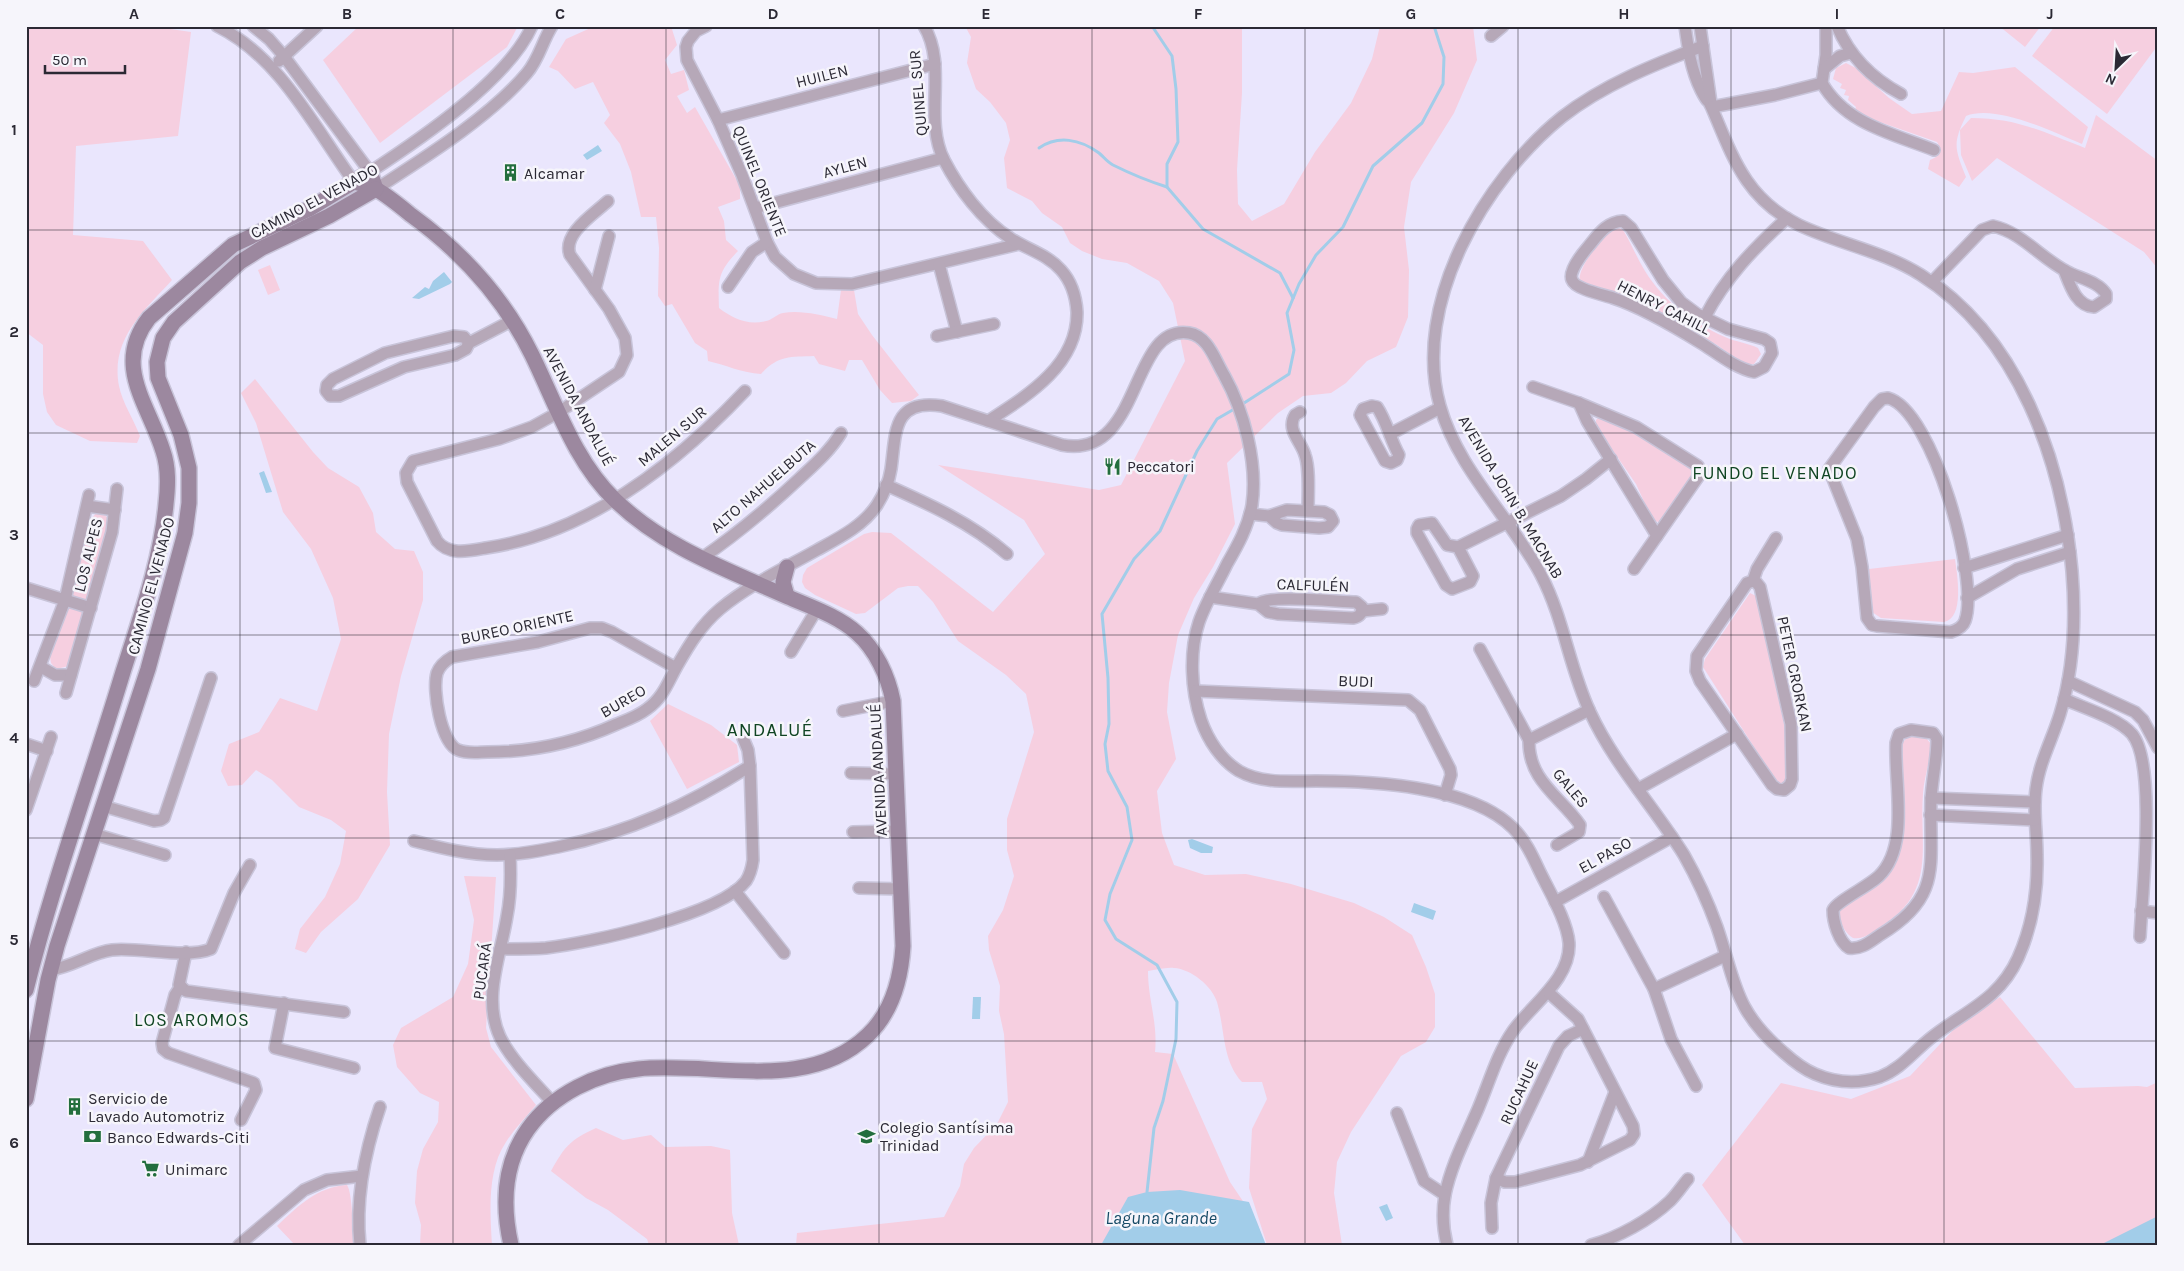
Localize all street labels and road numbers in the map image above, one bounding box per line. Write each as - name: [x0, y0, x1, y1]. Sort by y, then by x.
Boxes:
- street label: QUINEL SUR: [905, 49, 931, 137]
- street label: HUILEN: [794, 60, 850, 92]
- street label: QUINEL ORIENTE: [729, 123, 791, 239]
- street label: AYLEN: [821, 152, 869, 182]
- street label: CAMINO EL VENADO: [247, 159, 381, 243]
- street label: HENRY CAHILL: [1614, 275, 1714, 339]
- street label: AVENIDA ANDALUÉ: [540, 343, 618, 469]
- street label: MALEN SUR: [634, 402, 710, 470]
- street label: AVENIDA JOHN B. MACNAB: [1455, 412, 1567, 582]
- street label: ALTO NAHUELBUTA: [707, 435, 819, 537]
- street label: CAMINO EL VENADO: [124, 515, 178, 657]
- street label: LOS ALPES: [70, 516, 106, 594]
- street label: CALFULÉN: [1276, 574, 1350, 596]
- street label: BUREO ORIENTE: [459, 606, 575, 648]
- street label: PETER CRORKAN: [1773, 614, 1817, 734]
- street label: BUDI: [1338, 671, 1374, 691]
- street label: BUREO: [597, 680, 649, 722]
- street label: AVENIDA ANDALUÉ: [865, 703, 891, 837]
- street label: GALES: [1549, 764, 1593, 812]
- street label: EL PASO: [1575, 833, 1635, 877]
- street label: PUCARÁ: [469, 941, 495, 1001]
- street label: RUCAHUE: [1496, 1057, 1542, 1127]

